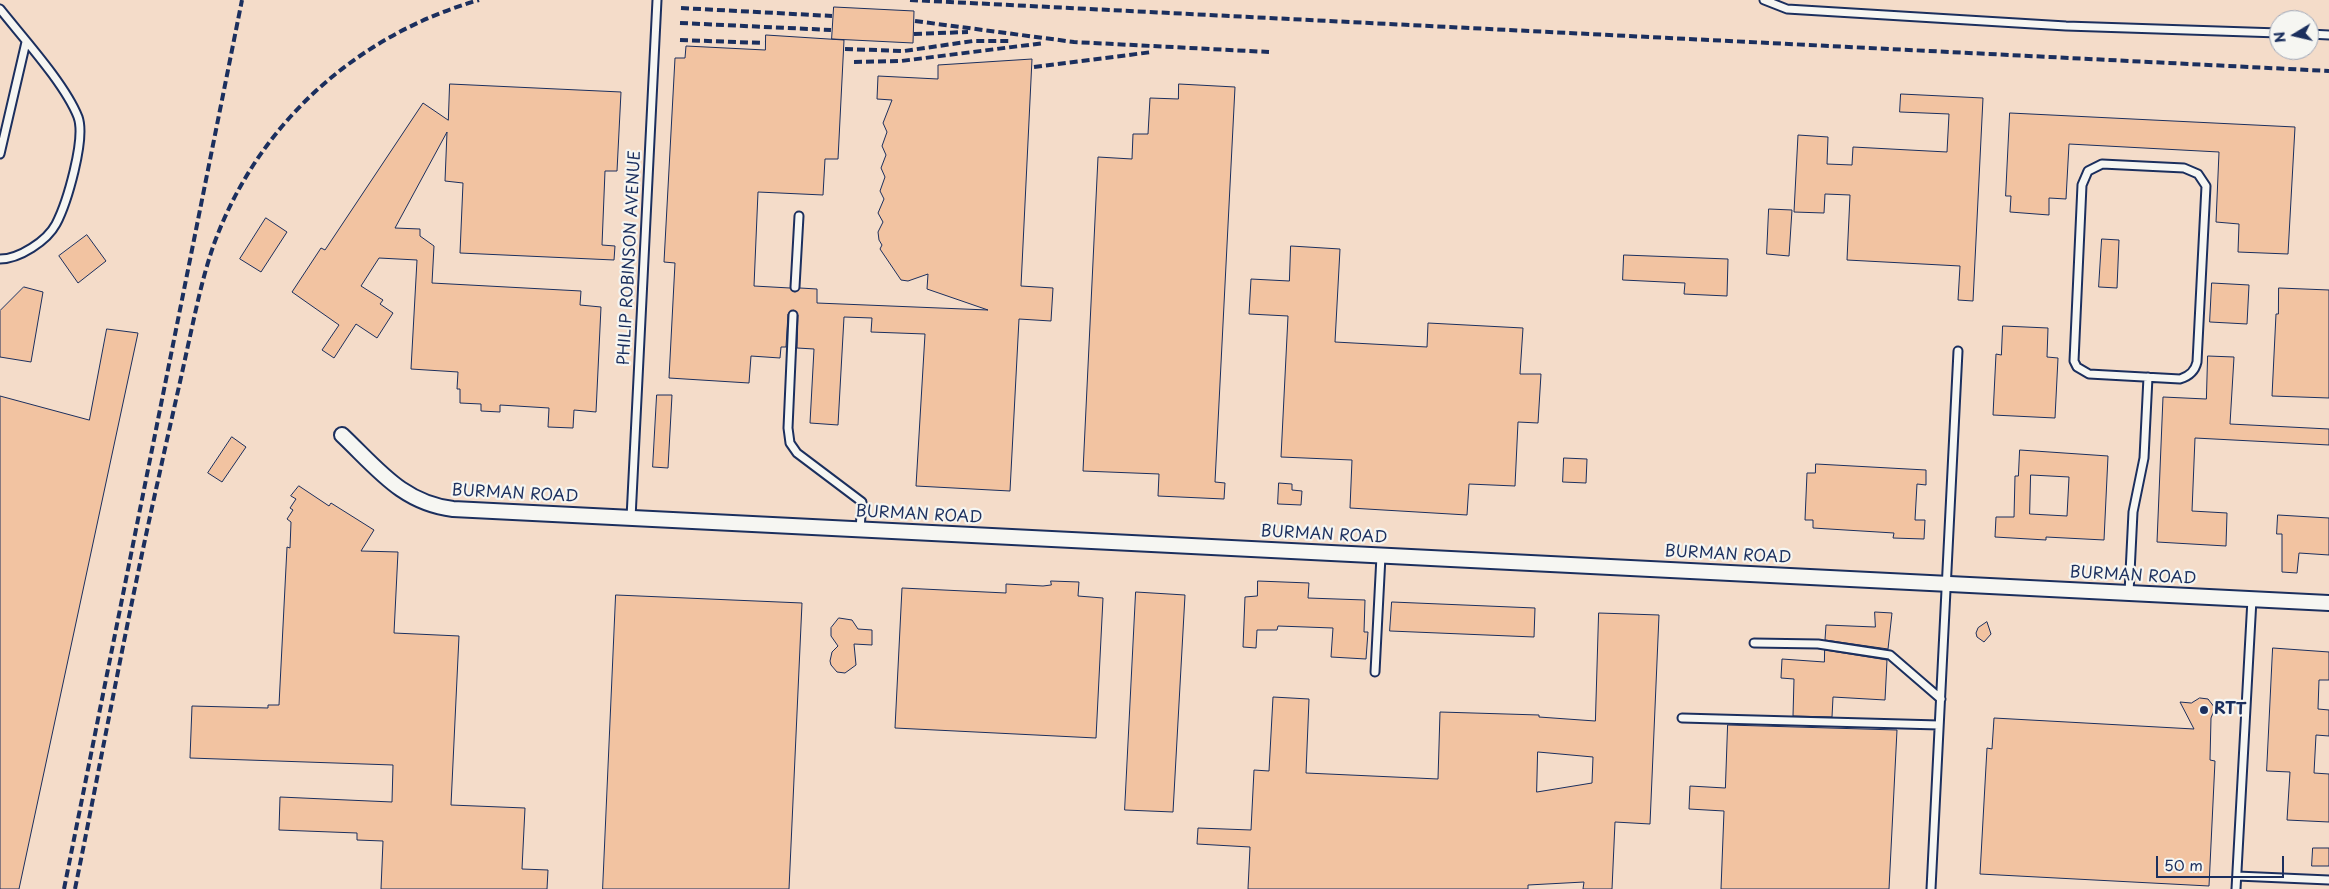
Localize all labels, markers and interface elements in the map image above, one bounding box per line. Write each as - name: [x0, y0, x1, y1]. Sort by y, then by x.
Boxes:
- north arrow: [2269, 10, 2319, 60]
- text: N: [2268, 30, 2291, 44]
- street label: PHILIP ROBINSON AVENUE: [615, 150, 645, 366]
- street label: BURMAN ROAD: [451, 481, 579, 507]
- street label: BURMAN ROAD: [855, 502, 983, 528]
- street label: BURMAN ROAD: [1260, 522, 1388, 548]
- street label: BURMAN ROAD: [1664, 542, 1792, 568]
- street label: BURMAN ROAD: [2069, 563, 2197, 589]
- place label: RTT: [2214, 700, 2246, 720]
- marker: RTT: [2198, 704, 2210, 716]
- scale bar: [2159, 846, 2286, 878]
- text: 50 m: [2164, 853, 2203, 876]

